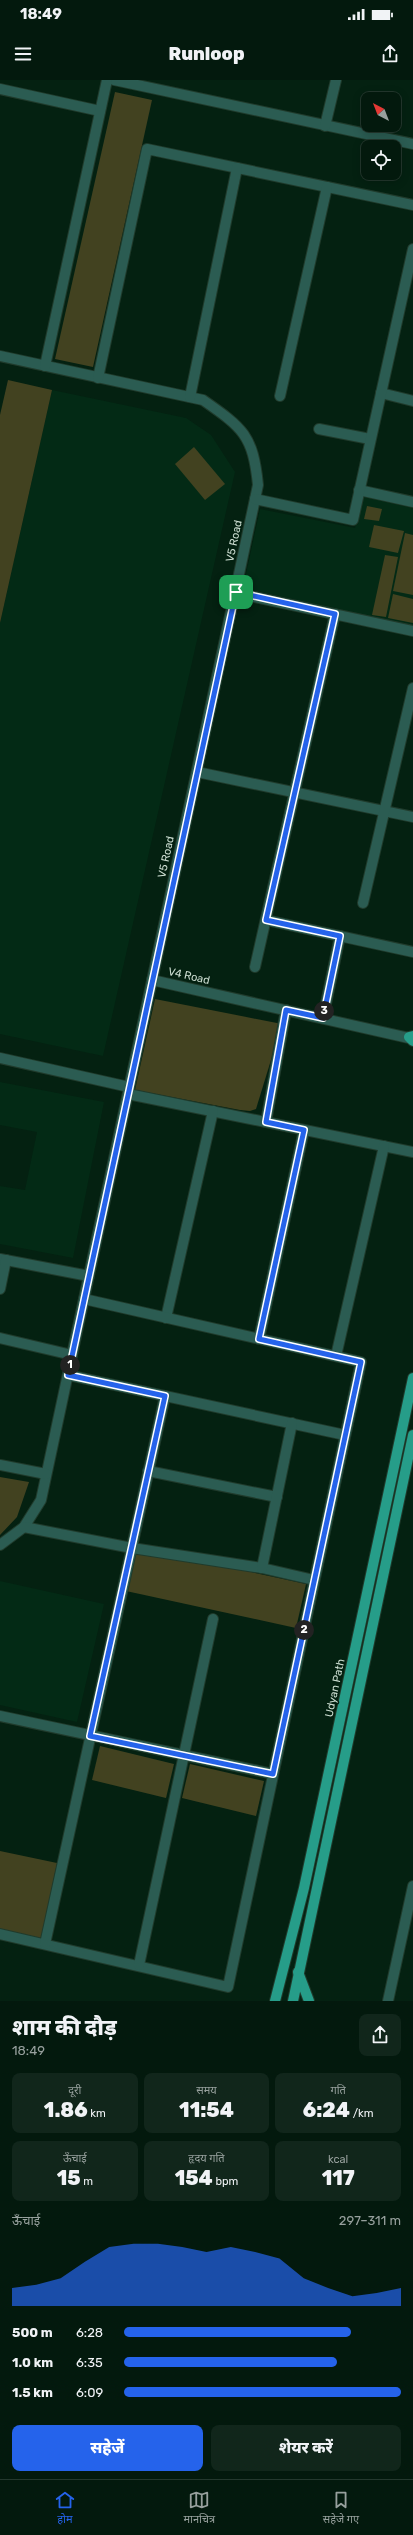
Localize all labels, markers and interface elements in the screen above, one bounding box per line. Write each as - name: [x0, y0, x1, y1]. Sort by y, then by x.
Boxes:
- text: 18:49: [20, 5, 62, 23]
- icon: menu: [12, 43, 34, 65]
- text: Runloop: [168, 43, 245, 65]
- icon: share: [379, 43, 401, 65]
- north arrow: [361, 92, 401, 132]
- map controls: [361, 92, 401, 180]
- button: locate: [361, 140, 401, 180]
- street label: V5 Road: [223, 519, 245, 563]
- pin: [219, 575, 253, 609]
- icon: arrive: [225, 581, 247, 603]
- street label: V5 Road: [155, 835, 177, 879]
- street label: V4 Road: [167, 965, 211, 987]
- pin: 3: [314, 1001, 334, 1021]
- text: 3: [320, 1004, 328, 1017]
- pin: 1: [60, 1355, 80, 1375]
- text: 1: [67, 1358, 73, 1371]
- pin: 2: [294, 1620, 314, 1640]
- text: 2: [300, 1623, 308, 1636]
- street label: Udyan Path: [322, 1658, 348, 1718]
- text: शाम की दौड़: [12, 2014, 117, 2041]
- button: share: [359, 2014, 401, 2056]
- text: 18:49: [12, 2043, 45, 2058]
- text: दूरी: [68, 2084, 81, 2097]
- text: समय: [196, 2084, 217, 2097]
- text: गति: [331, 2084, 346, 2097]
- text: 1.86: [44, 2098, 88, 2122]
- text: 11:54: [179, 2098, 234, 2122]
- text: 6:24: [303, 2098, 350, 2122]
- text: km: [88, 2107, 106, 2120]
- text: /km: [350, 2107, 374, 2120]
- text: ऊँचाई: [63, 2152, 87, 2165]
- text: हृदय गति: [188, 2152, 225, 2165]
- text: kcal: [328, 2153, 348, 2166]
- text: 15: [57, 2166, 81, 2190]
- text: 154: [175, 2166, 213, 2190]
- text: 117: [322, 2166, 355, 2190]
- text: m: [81, 2175, 93, 2188]
- text: bpm: [213, 2175, 238, 2188]
- text: ऊँचाई: [12, 2213, 40, 2228]
- text: 297–311 m: [339, 2213, 401, 2228]
- text: 500 m: [12, 2325, 53, 2340]
- text: 6:28: [76, 2325, 103, 2340]
- text: 1.0 km: [12, 2355, 53, 2370]
- text: 6:35: [76, 2355, 103, 2370]
- text: 1.5 km: [12, 2385, 53, 2400]
- text: 6:09: [76, 2385, 103, 2400]
- button: सहेजें: [12, 2425, 203, 2471]
- button: शेयर करें: [211, 2425, 401, 2471]
- tab: होम: [54, 2489, 76, 2527]
- tab: मानचित्र: [184, 2489, 215, 2527]
- tab: सहेजे गए: [323, 2489, 359, 2527]

